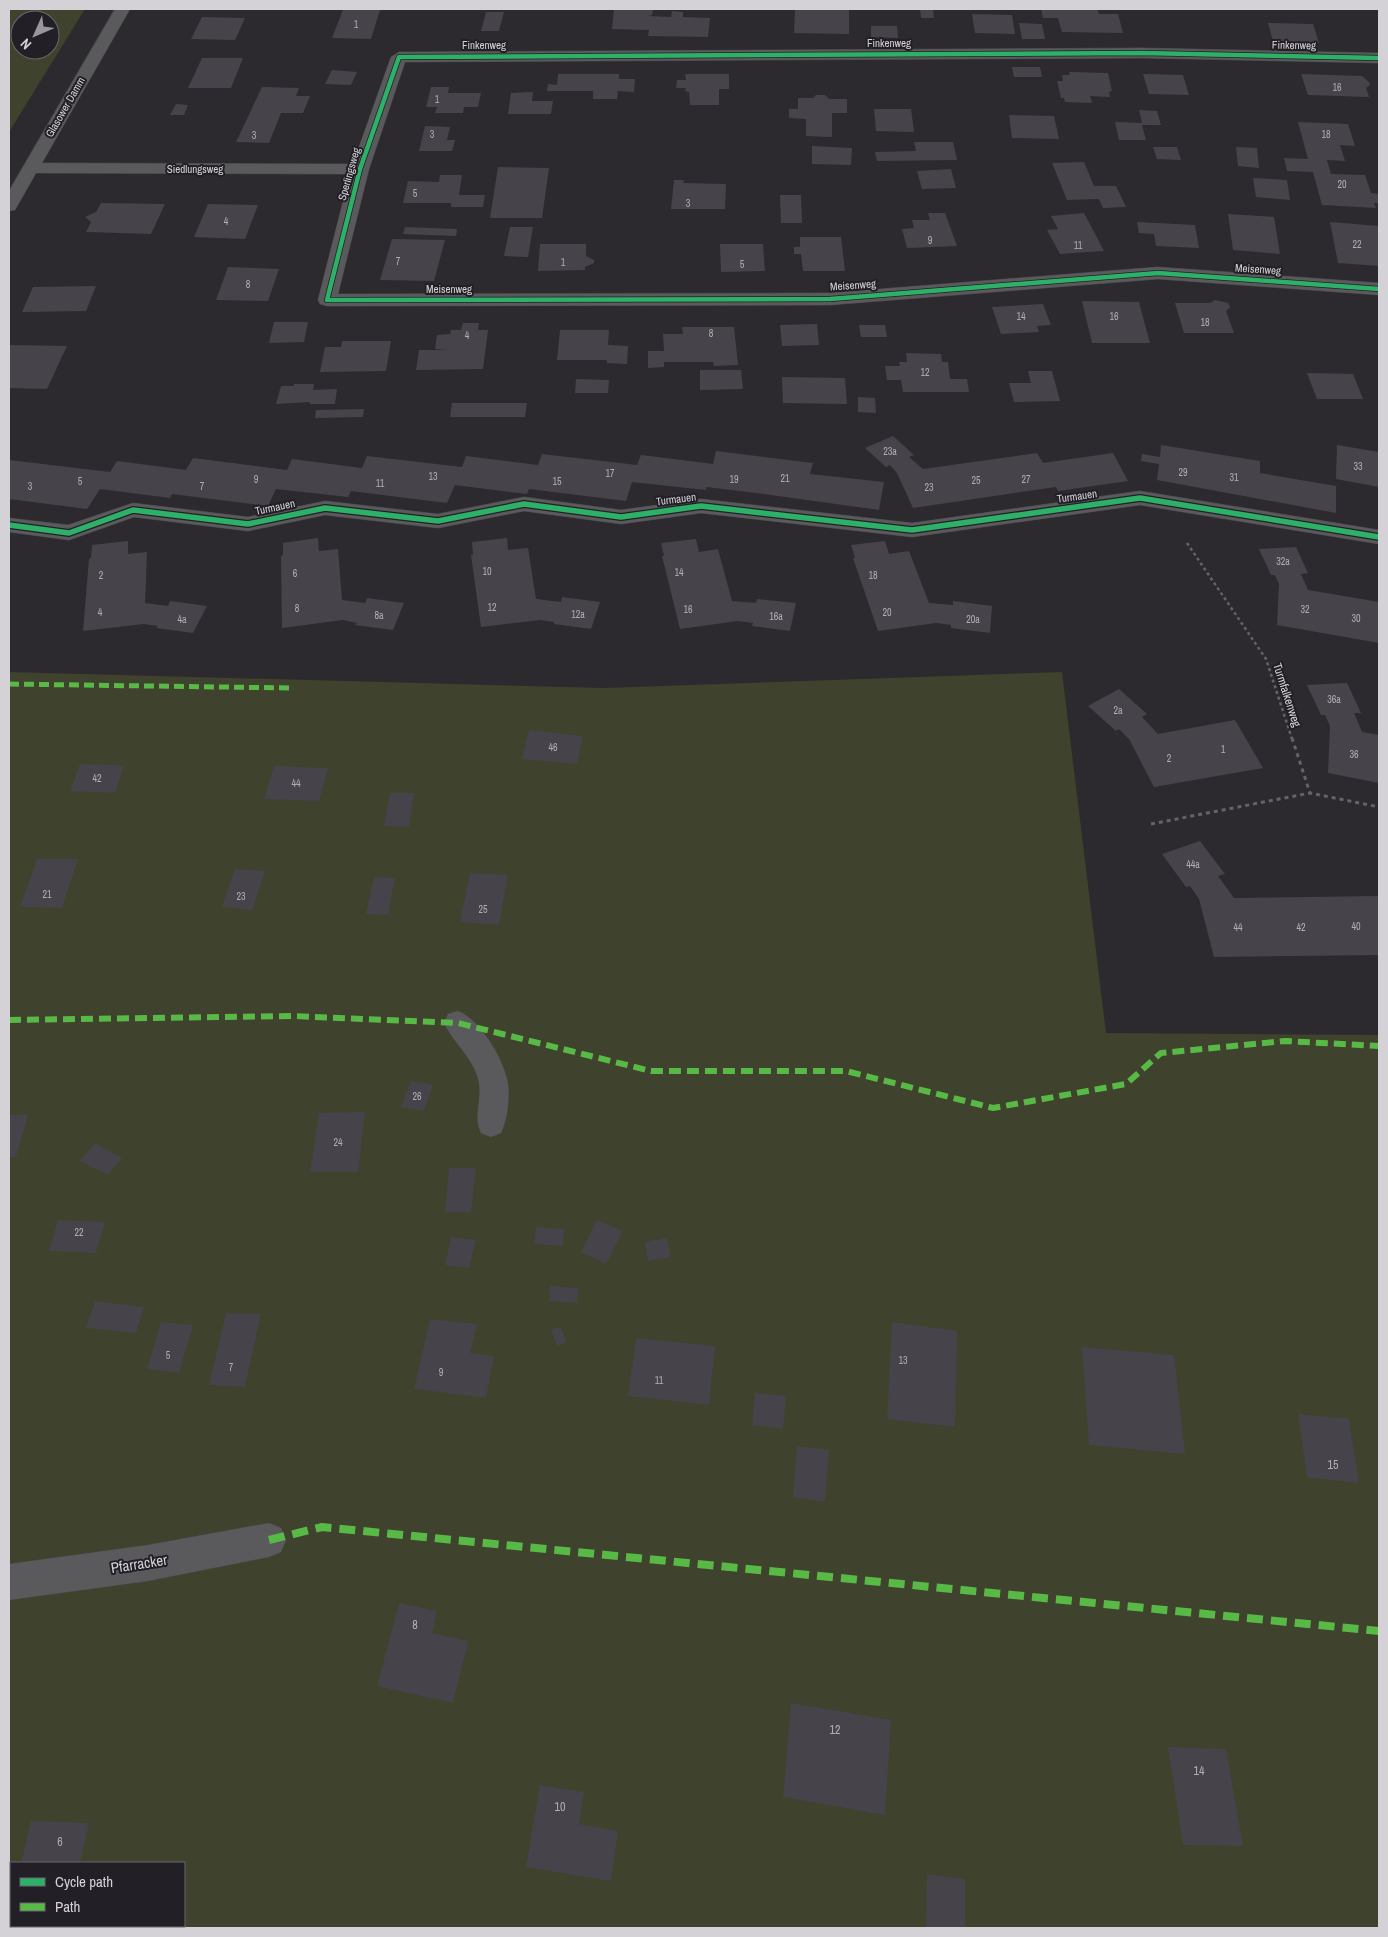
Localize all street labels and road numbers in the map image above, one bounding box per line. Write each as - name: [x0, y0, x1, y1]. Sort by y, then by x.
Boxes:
- street label: Finkenweg: [867, 36, 911, 50]
- street label: Finkenweg: [462, 38, 506, 52]
- street label: Finkenweg: [1272, 38, 1316, 52]
- street label: Glasower Damm: [42, 74, 88, 140]
- street label: Sperlingsweg: [335, 146, 363, 202]
- street label: Siedlungsweg: [167, 162, 223, 176]
- street label: Meisenweg: [1235, 260, 1281, 278]
- street label: Meisenweg: [830, 276, 876, 294]
- street label: Meisenweg: [426, 282, 472, 296]
- street label: Turmauen: [1056, 486, 1098, 506]
- street label: Turmauen: [655, 490, 697, 508]
- street label: Turmauen: [254, 496, 296, 518]
- street label: Turmfalkenweg: [1269, 661, 1305, 730]
- street label: Pfarracker: [109, 1549, 169, 1578]

